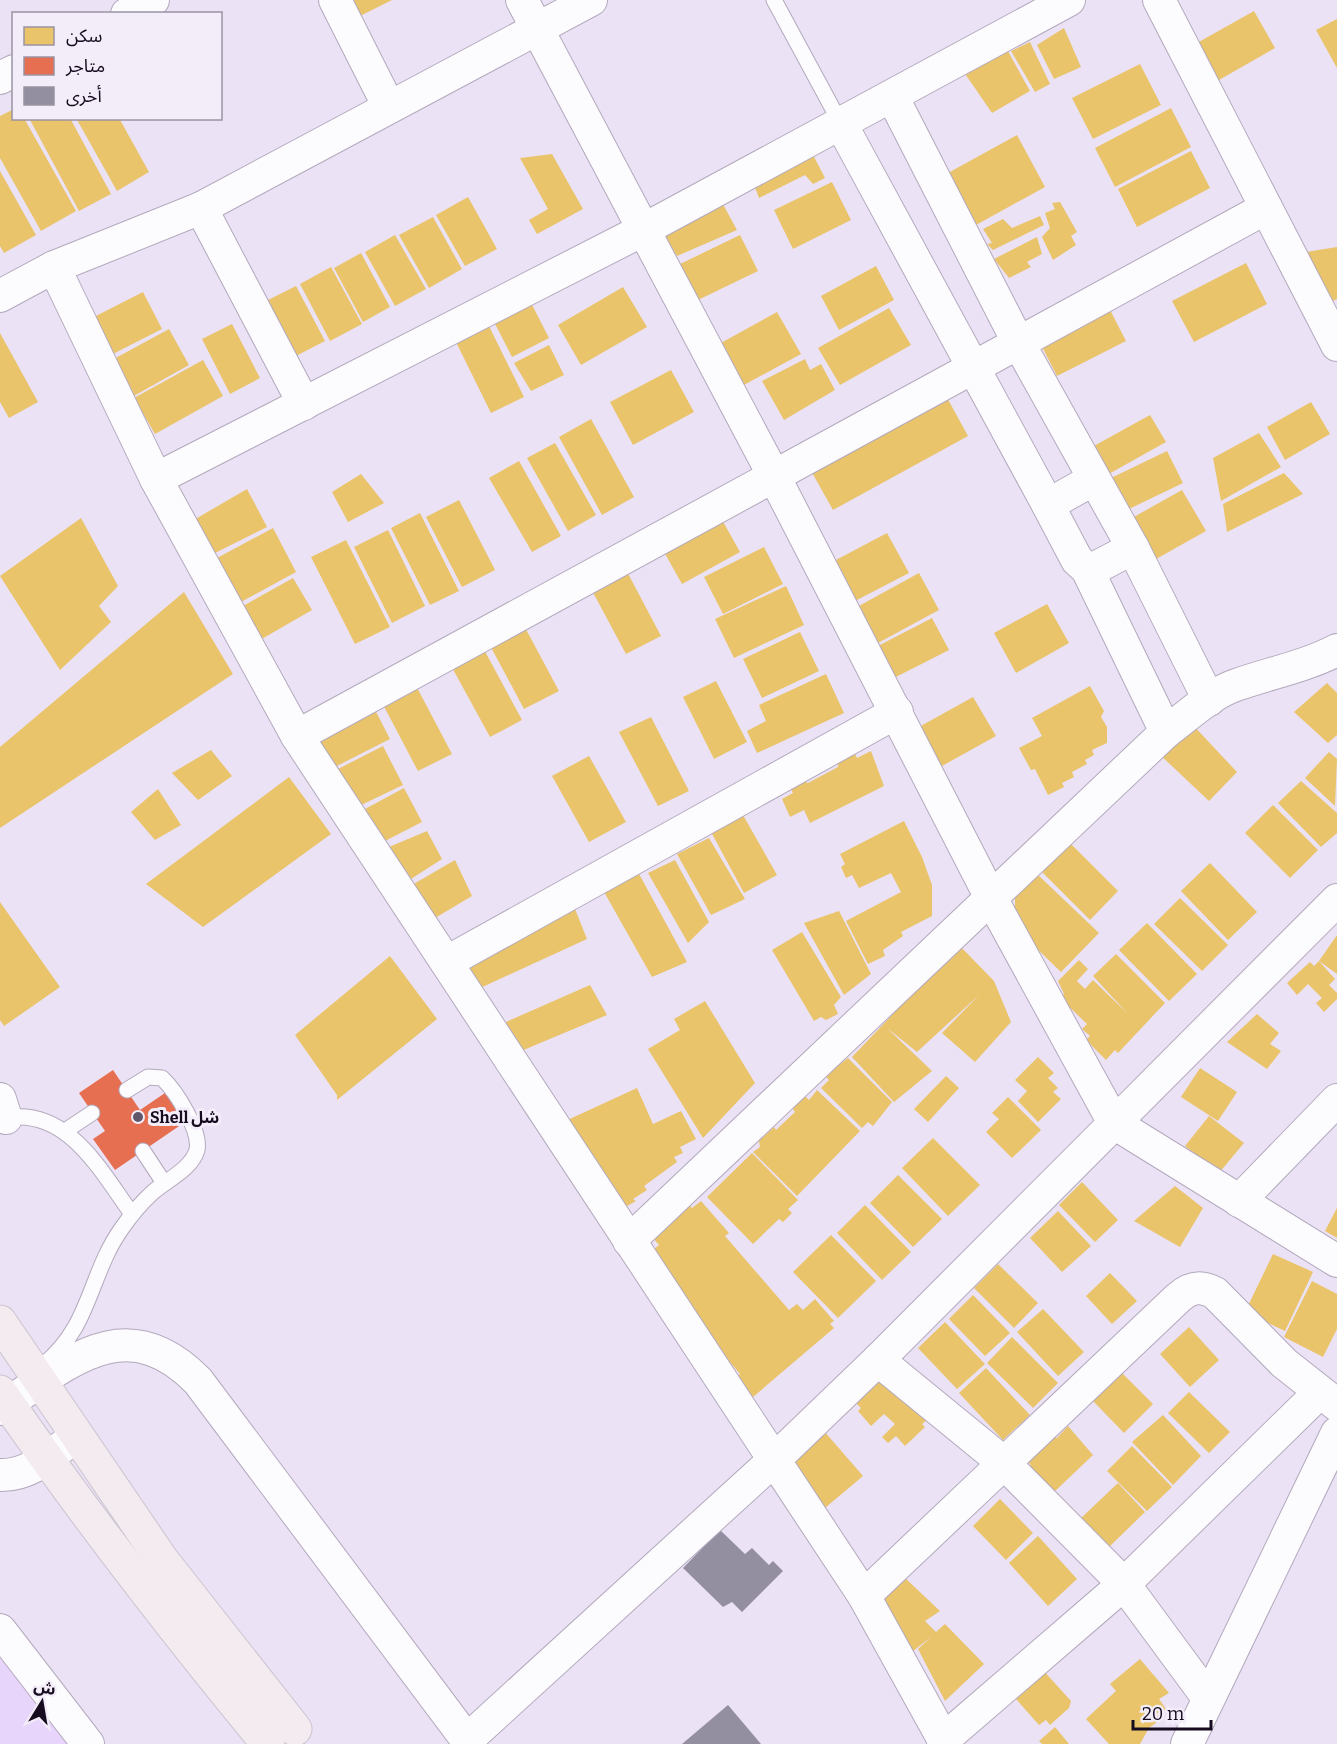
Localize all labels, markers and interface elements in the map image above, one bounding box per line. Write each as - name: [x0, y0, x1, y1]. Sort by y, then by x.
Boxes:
- legend: [12, 12, 222, 120]
- text: سكن: [66, 25, 102, 47]
- text: متاجر: [65, 55, 105, 77]
- text: أخرى: [66, 85, 102, 107]
- place label: Shell شل: [150, 1108, 219, 1127]
- marker: Shell شل: [131, 1110, 145, 1124]
- north arrow: [12, 1672, 72, 1732]
- text: ش: [32, 1676, 57, 1699]
- scale bar: [1133, 1693, 1211, 1731]
- text: 20 m: [1142, 1703, 1184, 1725]

